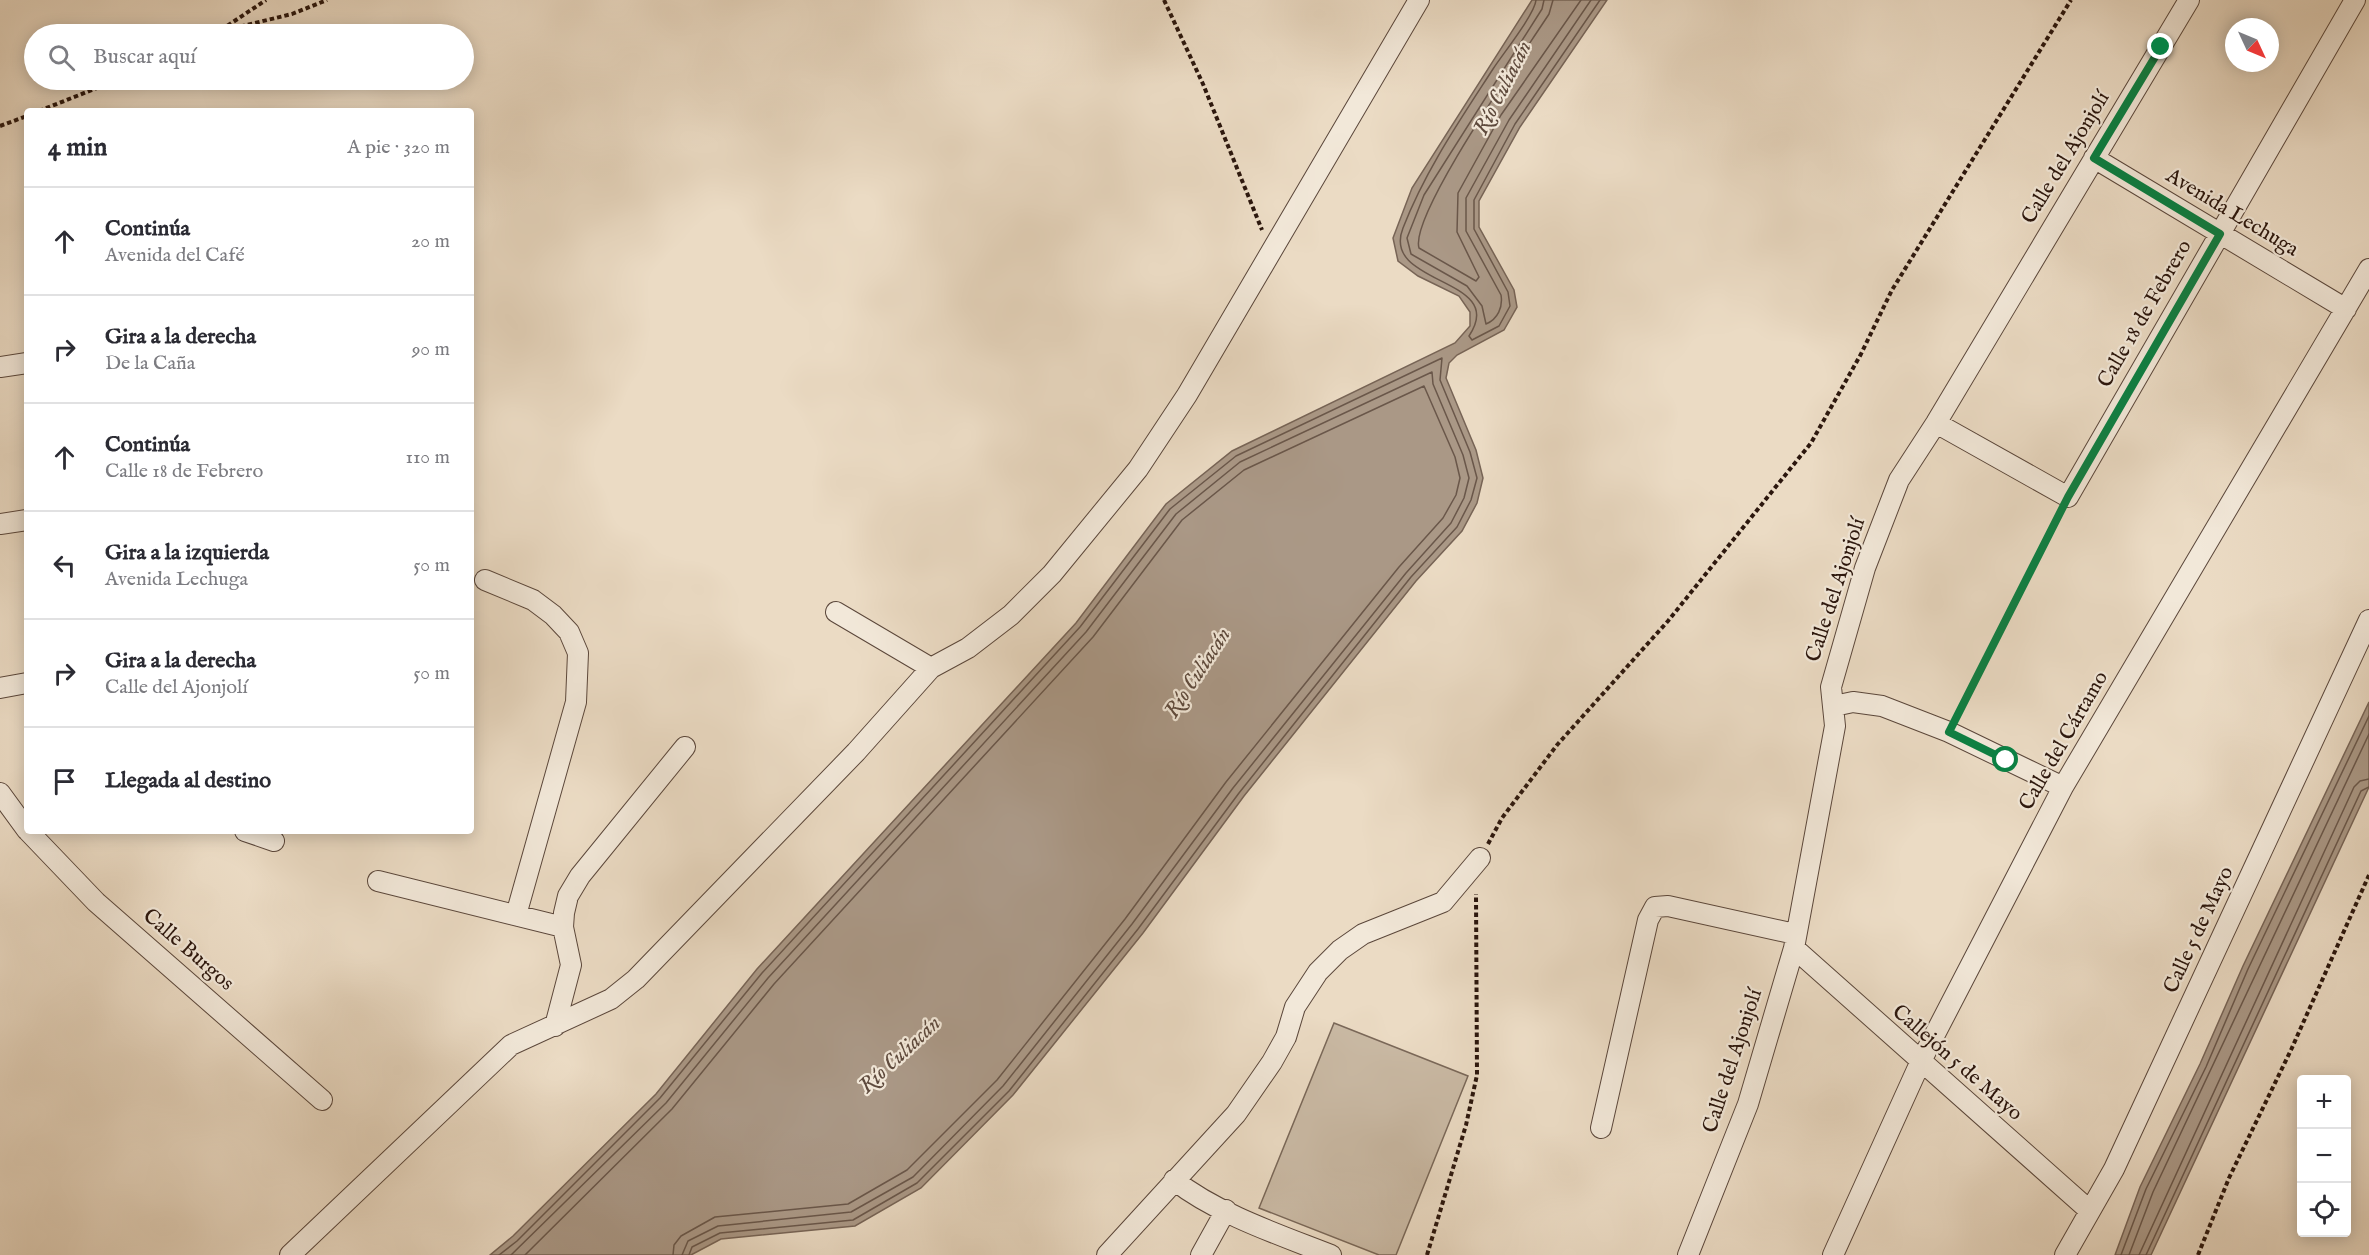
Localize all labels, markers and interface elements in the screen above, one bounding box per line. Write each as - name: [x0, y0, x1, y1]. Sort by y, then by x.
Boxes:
- north arrow: [2225, 18, 2279, 72]
- search box: [24, 24, 474, 90]
- route end: [2147, 33, 2173, 59]
- water label: Río Culiacán: [1467, 36, 1539, 140]
- icon: search: [45, 41, 78, 74]
- text: Buscar aquí: [93, 43, 196, 71]
- street label: Calle del Ajonjolí: [2016, 86, 2117, 229]
- text: 4 min: [48, 131, 107, 164]
- text: A pie · 320 m: [347, 135, 450, 160]
- street label: Avenida Lechuga: [2160, 162, 2304, 264]
- text: Continúa: [105, 215, 190, 243]
- icon: ahead: [48, 225, 81, 258]
- text: 20 m: [411, 229, 450, 254]
- street label: Calle 18 de Febrero: [2092, 235, 2198, 393]
- text: Avenida del Café: [105, 243, 245, 268]
- text: Gira a la derecha: [105, 323, 256, 351]
- icon: right: [48, 333, 81, 366]
- text: 90 m: [412, 337, 450, 362]
- text: De la Caña: [105, 351, 195, 376]
- text: Continúa: [105, 431, 190, 459]
- icon: ahead: [48, 441, 81, 474]
- text: 110 m: [406, 445, 450, 470]
- text: Calle 18 de Febrero: [105, 459, 263, 484]
- street label: Calle del Ajonjolí: [1800, 513, 1872, 666]
- text: Gira a la izquierda: [105, 539, 269, 567]
- icon: left: [48, 549, 81, 582]
- text: 50 m: [413, 553, 450, 578]
- text: Avenida Lechuga: [105, 567, 248, 592]
- water label: Río Culiacán: [1158, 623, 1238, 723]
- text: Gira a la derecha: [105, 647, 256, 675]
- icon: right: [48, 657, 81, 690]
- text: 50 m: [413, 661, 450, 686]
- street label: Calle del Cártamo: [2013, 667, 2115, 815]
- text: Calle del Ajonjolí: [105, 675, 248, 700]
- route start: [1992, 746, 2018, 772]
- icon: arrive: [48, 765, 81, 798]
- text: Llegada al destino: [105, 767, 271, 795]
- street label: Calle 5 de Mayo: [2158, 862, 2240, 998]
- street label: Calle Burgos: [137, 903, 239, 997]
- street label: Calle del Ajonjolí: [1697, 984, 1769, 1137]
- street label: Callejón 5 de Mayo: [1886, 999, 2028, 1127]
- water label: Río Culiacán: [853, 1010, 947, 1100]
- map controls: [2297, 1075, 2351, 1237]
- button: +: [2297, 1075, 2351, 1129]
- button: −: [2297, 1129, 2351, 1183]
- button: locate: [2297, 1183, 2351, 1237]

